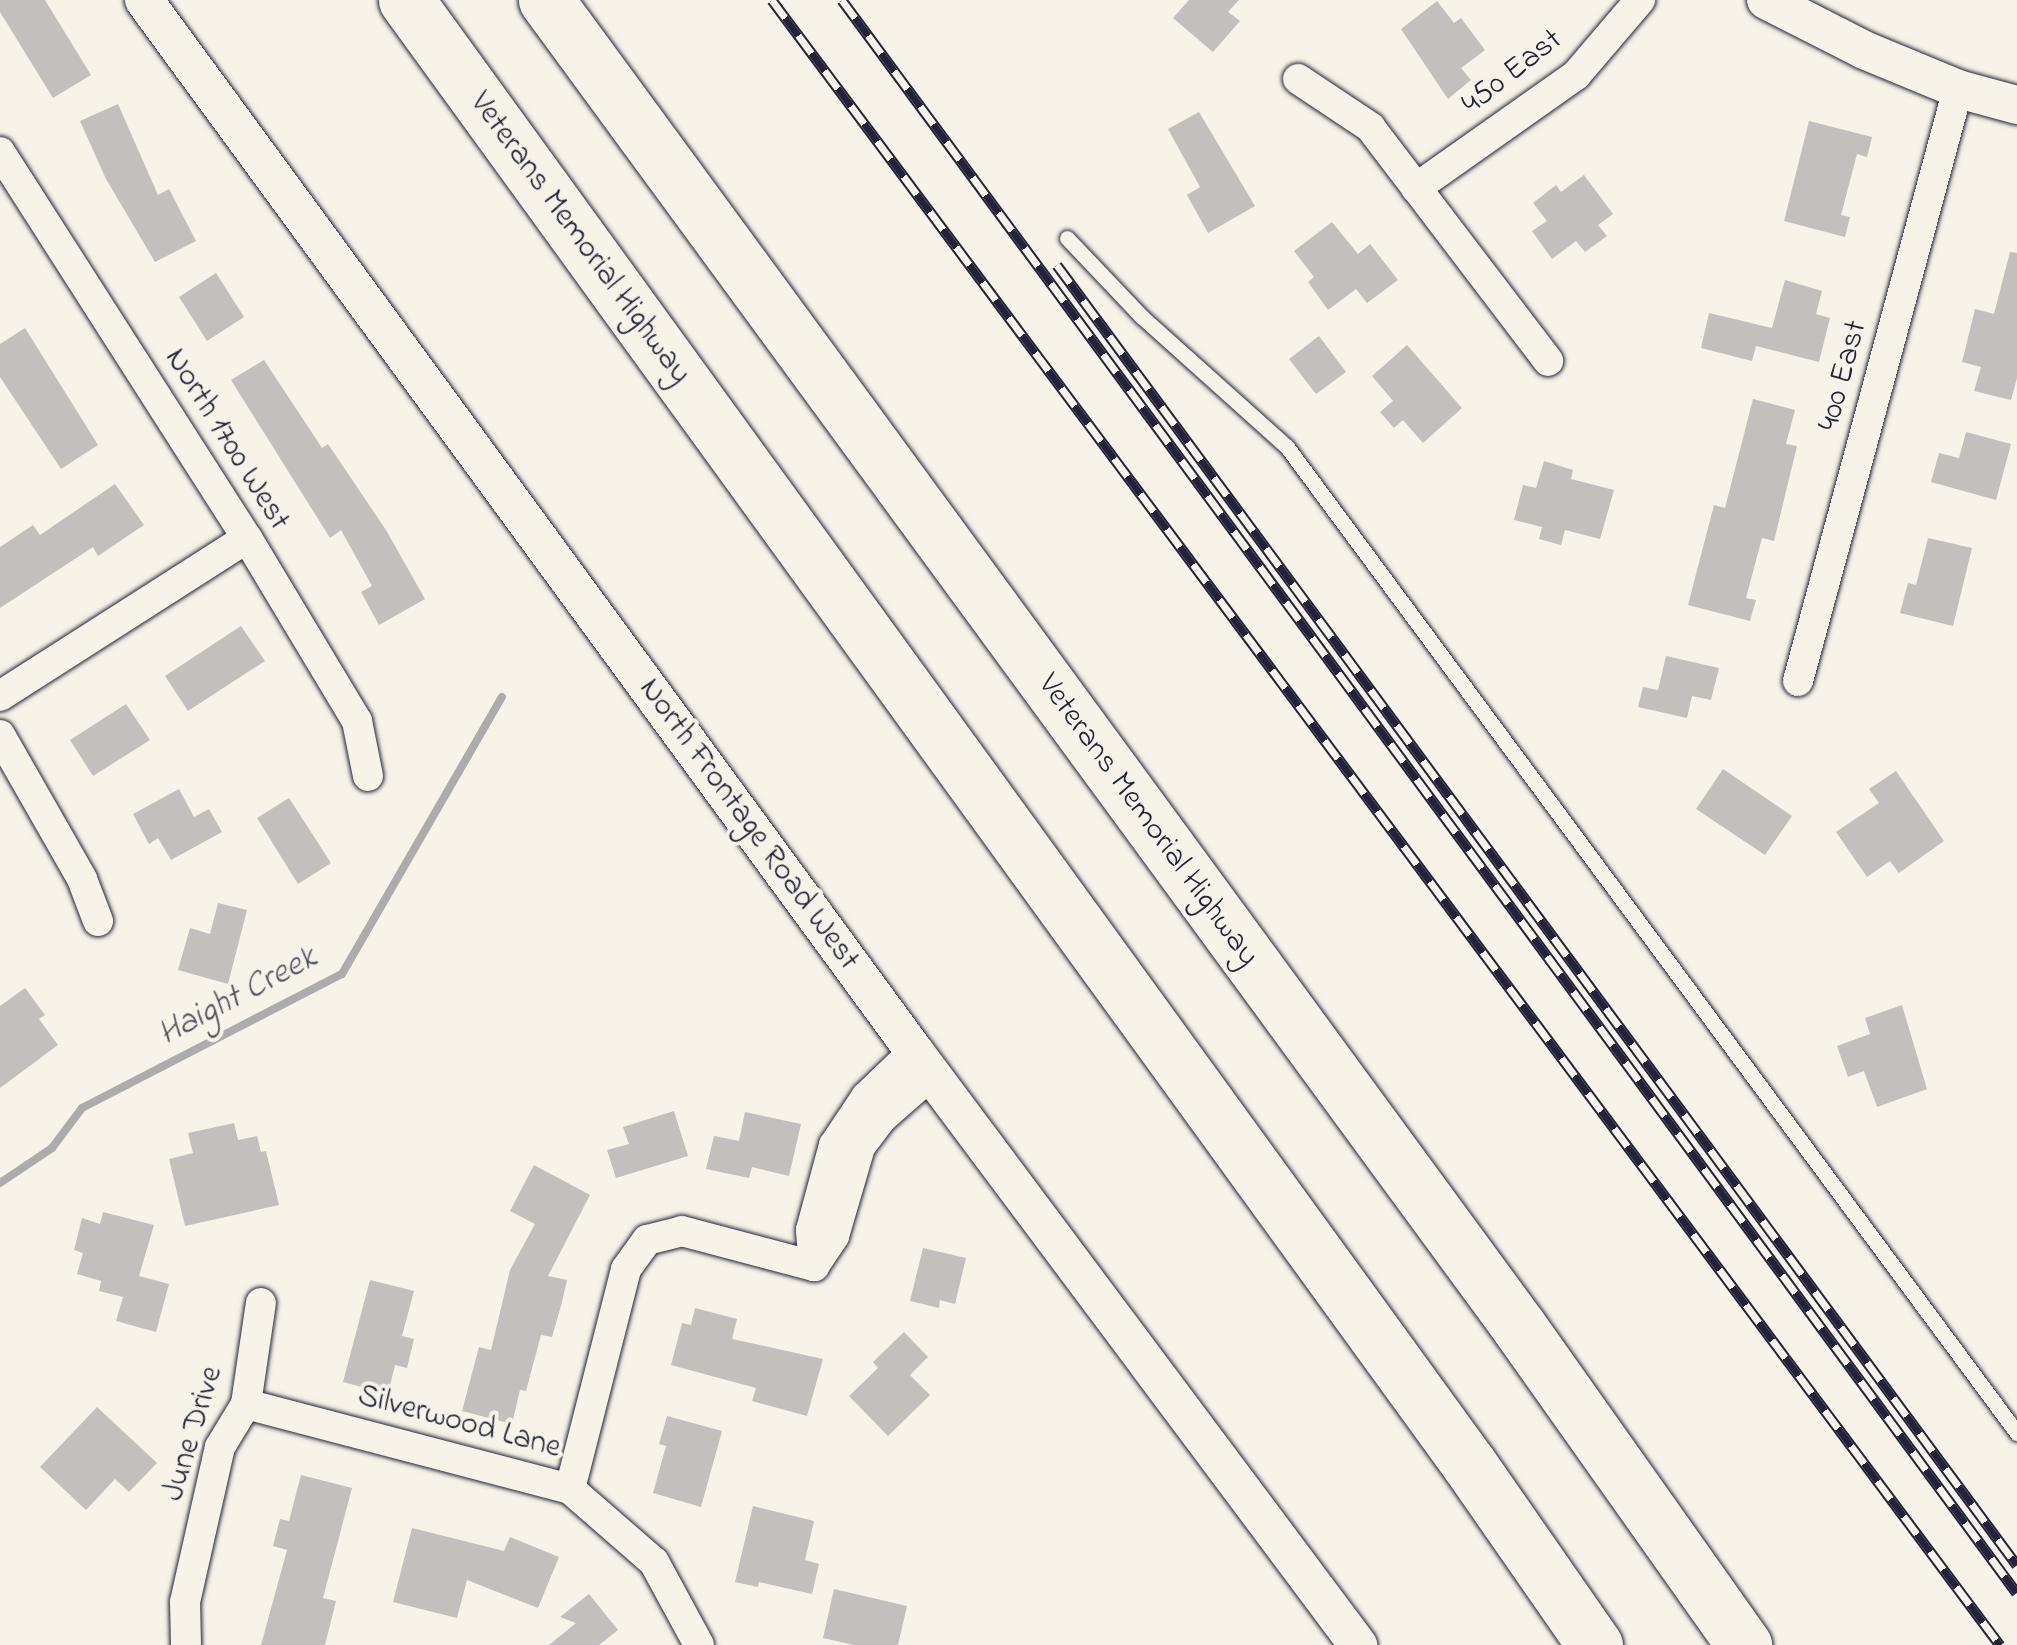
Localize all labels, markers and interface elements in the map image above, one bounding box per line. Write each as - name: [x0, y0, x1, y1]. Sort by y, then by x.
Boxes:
- street label: 450 East: [1455, 22, 1571, 124]
- street label: Veterans Memorial Highway: [460, 85, 698, 393]
- street label: 400 East: [1811, 317, 1877, 435]
- street label: North 1700 West: [155, 342, 297, 538]
- street label: Veterans Memorial Highway: [1028, 667, 1266, 975]
- street label: North Frontage Road West: [629, 672, 867, 978]
- water label: Haight Creek: [151, 938, 325, 1056]
- street label: June Drive: [155, 1362, 233, 1506]
- street label: Silverwood Lane: [353, 1377, 565, 1469]

